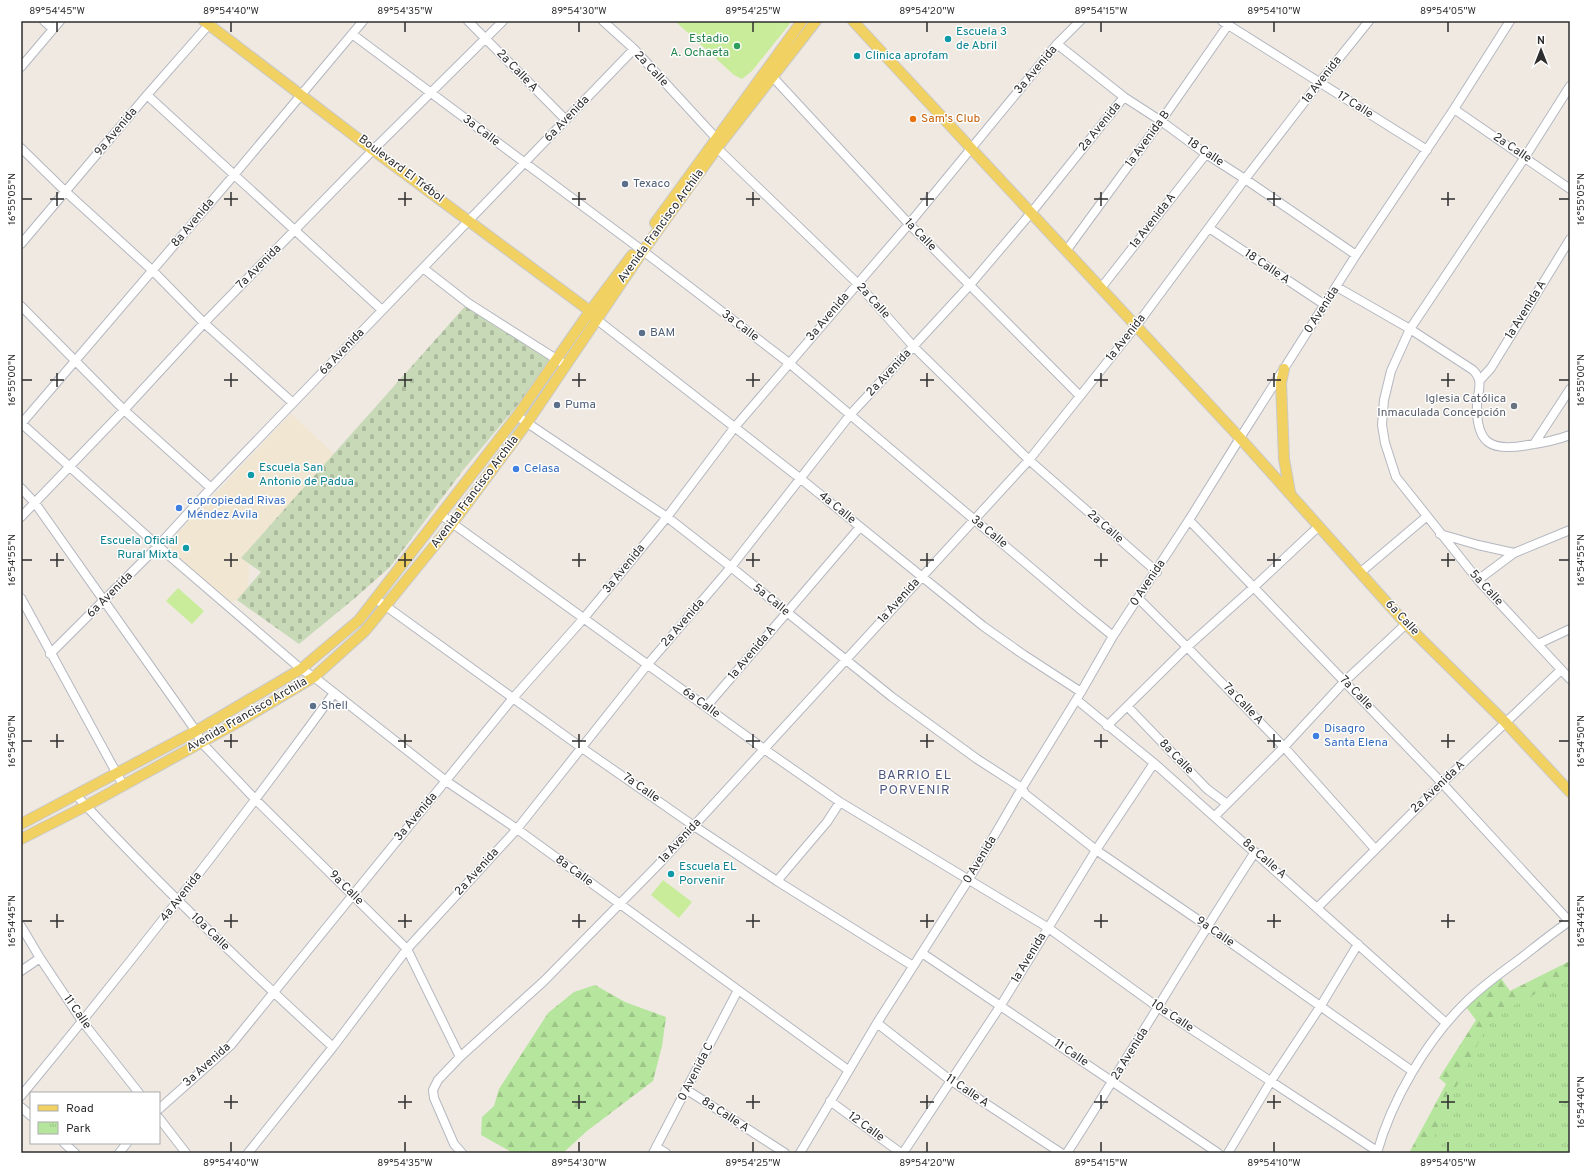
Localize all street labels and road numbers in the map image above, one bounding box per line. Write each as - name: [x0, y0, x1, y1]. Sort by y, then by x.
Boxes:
- street label: 3a Avenida: [1011, 42, 1061, 98]
- street label: 2a Calle A: [493, 46, 541, 96]
- street label: 2a Calle: [630, 48, 672, 90]
- street label: 1a Avenida: [1299, 53, 1345, 107]
- street label: 17 Calle: [1334, 88, 1376, 122]
- street label: 6a Avenida: [541, 92, 593, 146]
- street label: 2a Avenida: [1075, 99, 1125, 155]
- street label: 9a Avenida: [91, 104, 141, 160]
- street label: 1a Avenida B: [1122, 107, 1174, 171]
- street label: 3a Calle: [459, 112, 503, 150]
- street label: 2a Calle: [1490, 129, 1534, 167]
- street label: Boulevard El Trébol: [355, 132, 447, 206]
- street label: 18 Calle: [1183, 134, 1227, 170]
- street label: Avenida Francisco Archila: [614, 166, 708, 286]
- street label: 1a Avenida A: [1126, 190, 1180, 252]
- street label: 8a Avenida: [168, 195, 218, 251]
- street label: 1a Calle: [900, 215, 940, 255]
- street label: 7a Avenida: [233, 241, 285, 293]
- street label: 18 Calle A: [1241, 246, 1293, 288]
- street label: 1a Avenida A: [1502, 278, 1550, 342]
- street label: 2a Calle: [853, 280, 893, 322]
- street label: 0 Avenida: [1301, 283, 1343, 337]
- street label: 3a Avenida: [803, 289, 853, 345]
- street label: 3a Calle: [718, 307, 762, 345]
- street label: 1a Avenida: [1103, 311, 1149, 365]
- street label: 6a Avenida: [316, 325, 368, 379]
- street label: 2a Avenida: [863, 346, 915, 400]
- street label: Avenida Francisco Archila: [427, 432, 523, 552]
- street label: 4a Calle: [815, 488, 859, 528]
- street label: 2a Calle: [1083, 507, 1127, 547]
- street label: 3a Calle: [967, 512, 1011, 552]
- street label: 3a Avenida: [599, 541, 649, 597]
- street label: 0 Avenida: [1127, 557, 1169, 609]
- street label: 5a Calle: [1466, 567, 1506, 609]
- street label: 6a Avenida: [84, 569, 136, 621]
- street label: 1a Avenida: [874, 575, 924, 627]
- street label: 5a Calle: [749, 580, 793, 620]
- street label: 2a Avenida: [658, 595, 708, 651]
- street label: 6a Calle: [1381, 597, 1423, 639]
- street label: 1a Avenida A: [725, 622, 779, 684]
- street label: 7a Calle: [1336, 672, 1376, 714]
- street label: Avenida Francisco Archila: [184, 674, 310, 756]
- street label: 7a Calle A: [1219, 680, 1267, 728]
- street label: 6a Calle: [679, 684, 723, 722]
- street label: 8a Calle: [1155, 736, 1197, 778]
- street label: 2a Avenida A: [1407, 757, 1469, 817]
- street label: 7a Calle: [619, 769, 663, 807]
- street label: 3a Avenida: [391, 789, 441, 845]
- street label: 1a Avenida: [655, 815, 705, 867]
- street label: 0 Avenida: [959, 833, 1001, 887]
- street label: 8a Calle A: [1238, 835, 1290, 883]
- street label: 2a Avenida: [451, 845, 503, 899]
- street label: 8a Calle: [552, 852, 596, 890]
- street label: 9a Calle: [325, 867, 367, 909]
- street label: 4a Avenida: [156, 869, 206, 925]
- street label: 10a Calle: [187, 910, 233, 954]
- street label: 9a Calle: [1193, 913, 1237, 951]
- street label: 1a Avenida: [1008, 930, 1050, 986]
- street label: 11 Calle: [59, 992, 95, 1032]
- street label: 10a Calle: [1148, 996, 1196, 1036]
- street label: 2a Avenida: [1108, 1025, 1152, 1083]
- street label: 11 Calle: [1051, 1036, 1091, 1070]
- street label: 3a Avenida: [180, 1039, 234, 1091]
- street label: 0 Avenida C: [674, 1040, 718, 1104]
- street label: 11 Calle A: [942, 1071, 992, 1111]
- street label: 8a Calle A: [698, 1094, 752, 1136]
- street label: 12 Calle: [845, 1108, 887, 1146]

